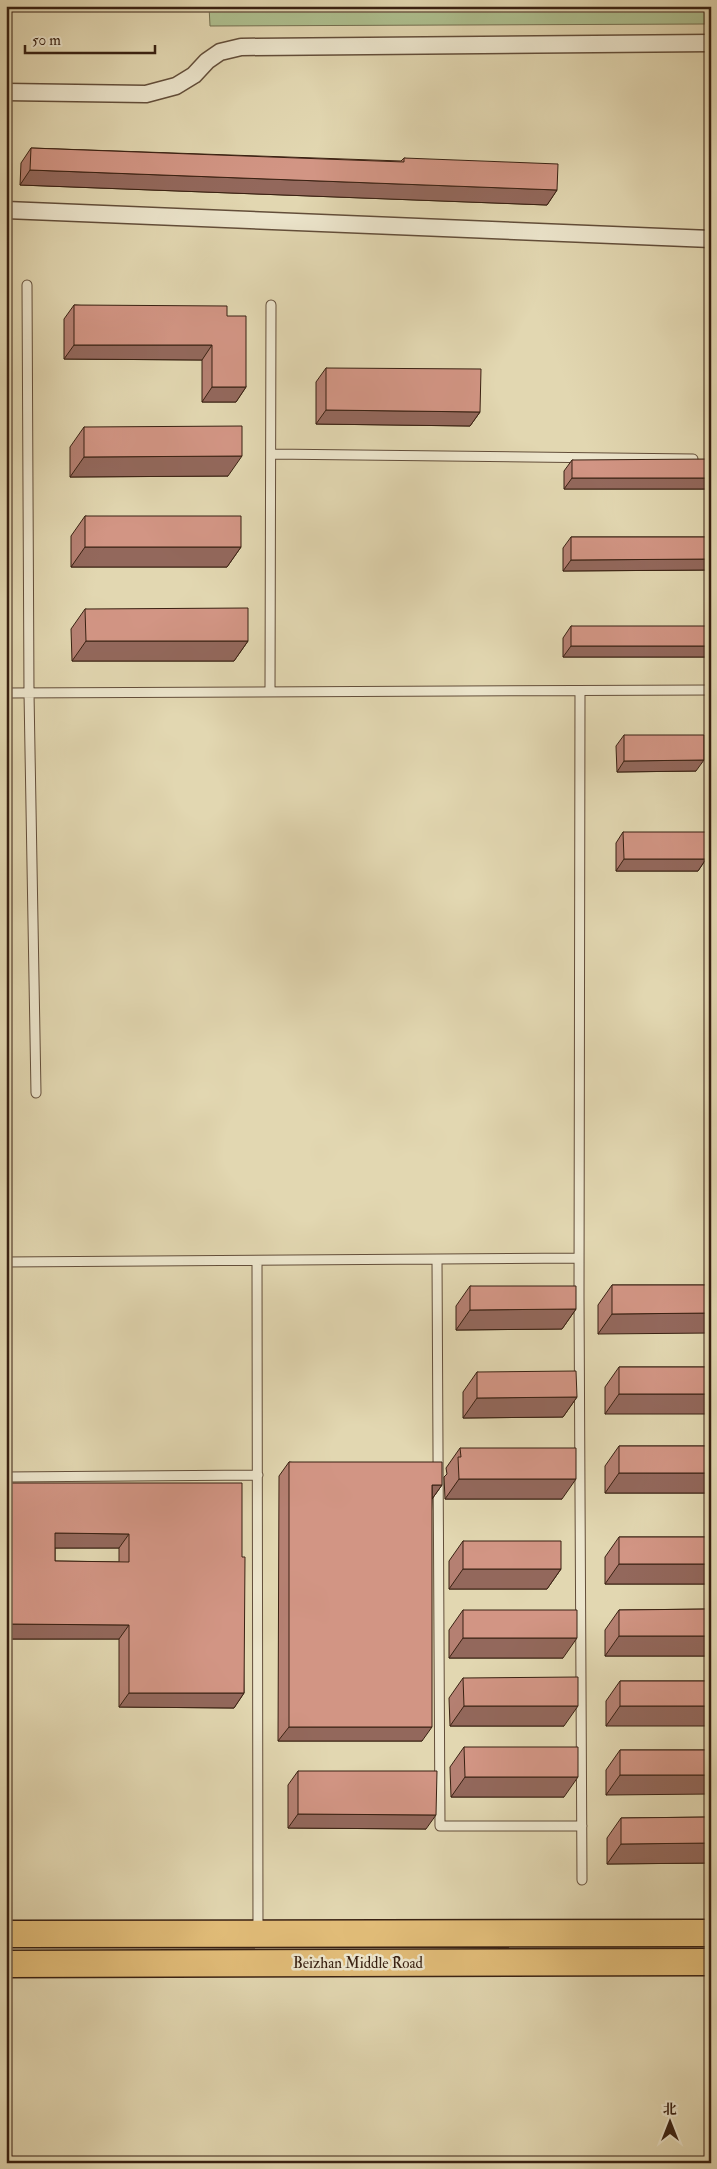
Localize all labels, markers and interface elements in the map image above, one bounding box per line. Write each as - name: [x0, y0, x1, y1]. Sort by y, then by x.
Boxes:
- scale bar: [25, 22, 155, 54]
- text: 50 m: [32, 31, 61, 50]
- street label: Beizhan Middle Road: [293, 1954, 424, 1973]
- north arrow: [644, 2096, 694, 2146]
- text: 北: [663, 2101, 677, 2118]

